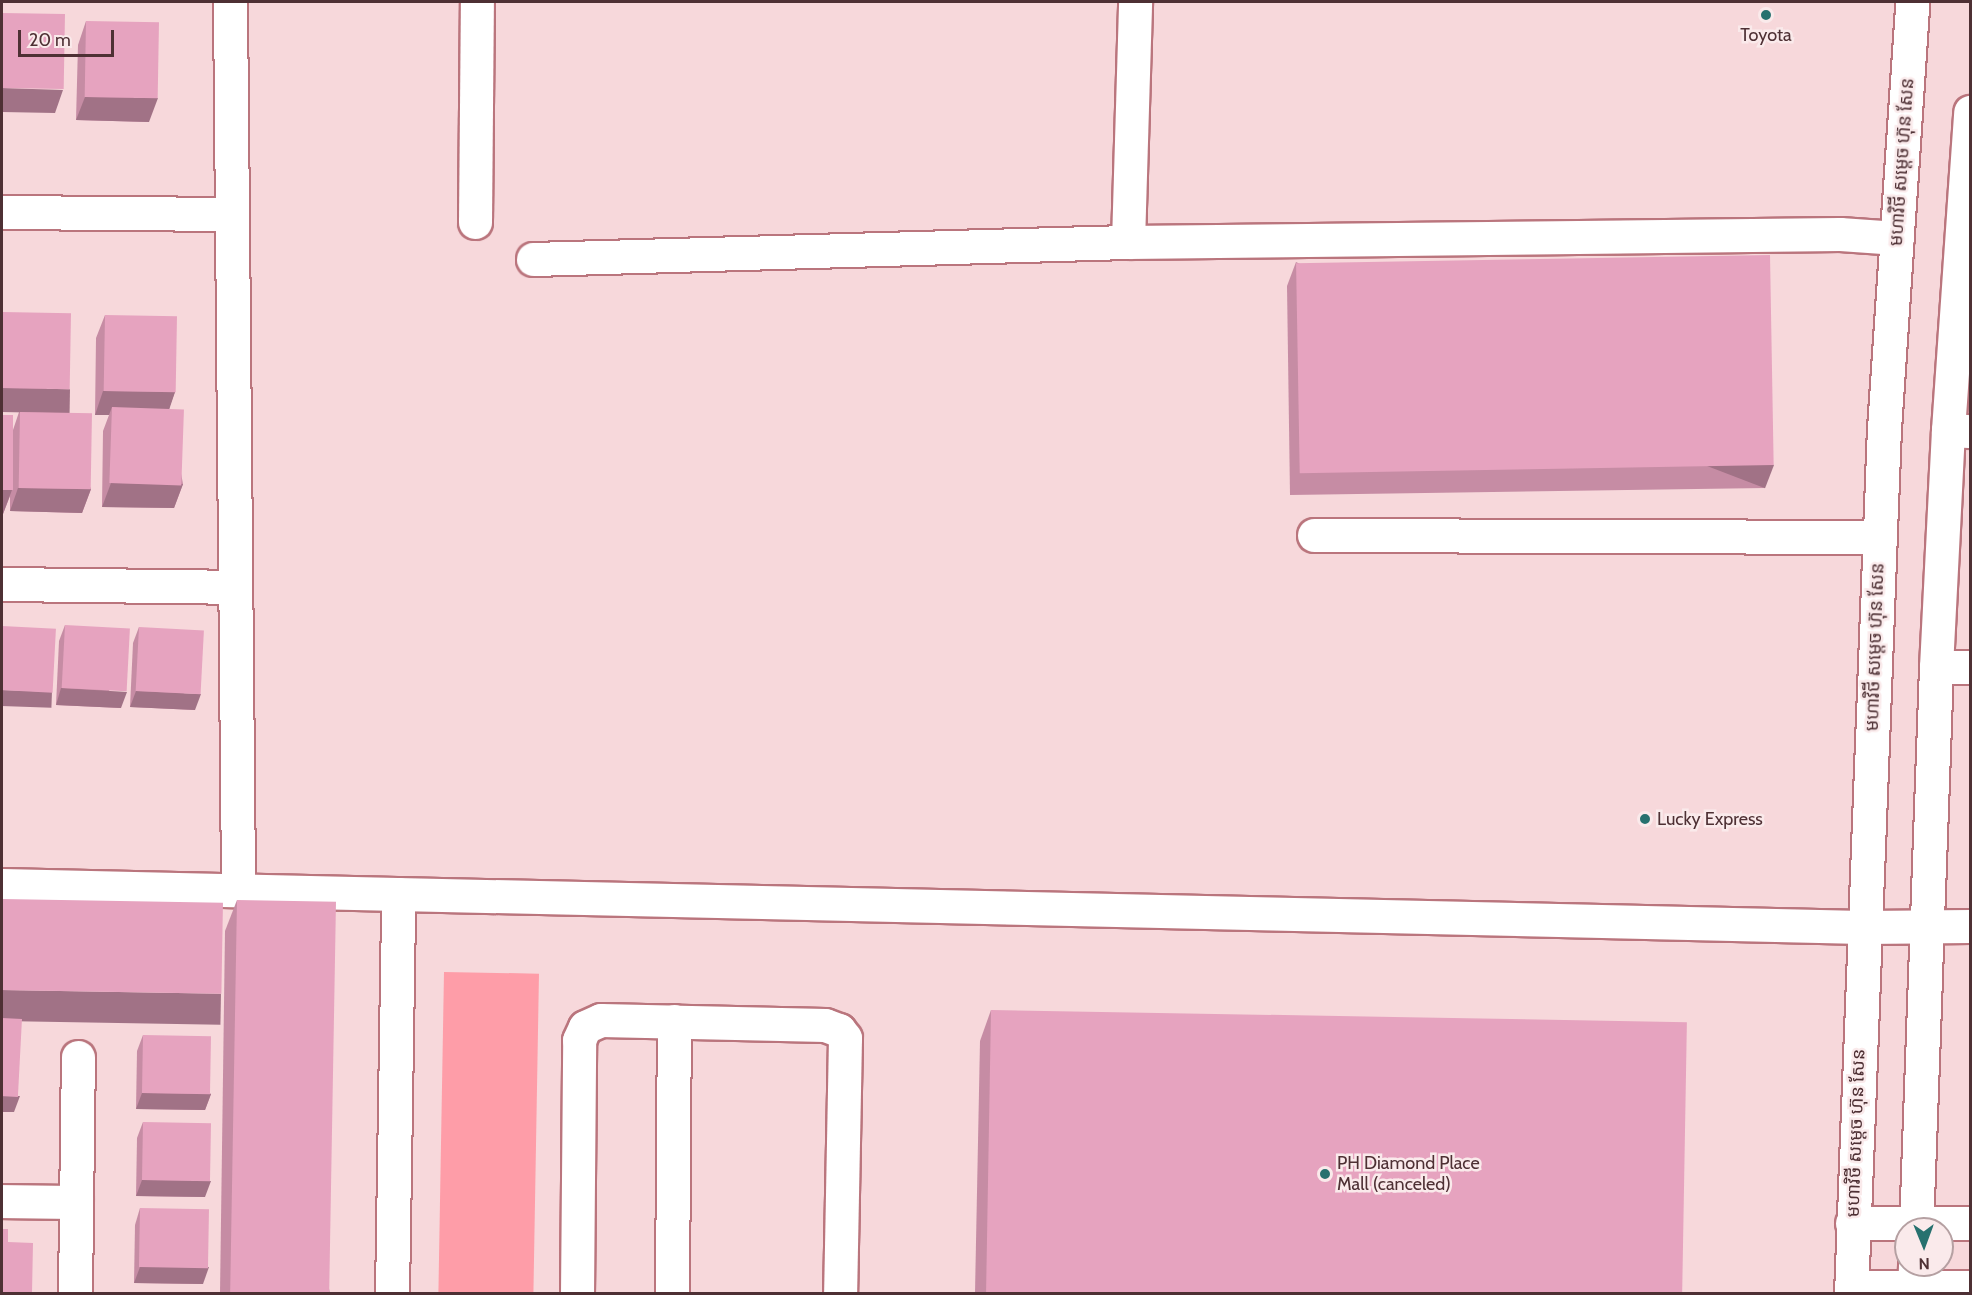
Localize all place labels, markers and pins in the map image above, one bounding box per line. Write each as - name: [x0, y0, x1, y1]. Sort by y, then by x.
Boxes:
- marker: Toyota: [1759, 8, 1773, 22]
- place label: Toyota: [1740, 24, 1792, 46]
- place label: Lucky Express: [1657, 808, 1763, 830]
- marker: Lucky Express: [1638, 812, 1652, 826]
- place label: PH Diamond Place Mall (canceled): [1337, 1153, 1480, 1196]
- marker: PH Diamond Place Mall (canceled): [1318, 1167, 1332, 1181]

